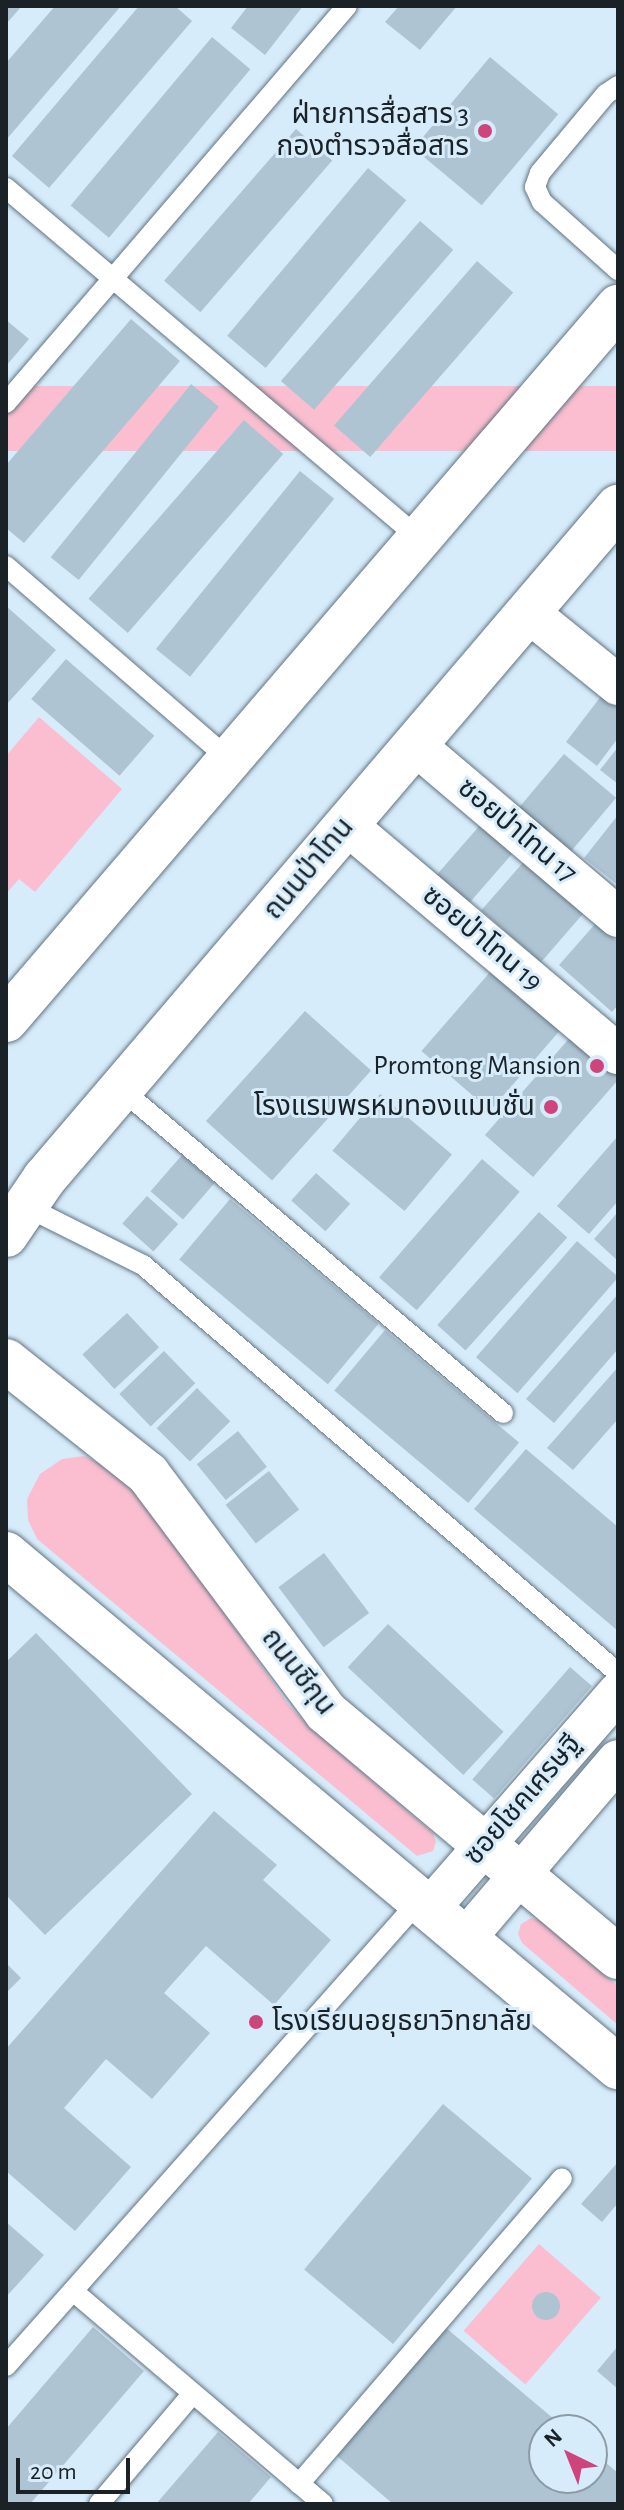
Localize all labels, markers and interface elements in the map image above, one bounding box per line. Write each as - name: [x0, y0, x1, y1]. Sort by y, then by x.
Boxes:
- place label: ฝ่ายการสื่อสาร 3 กองตำรวจสื่อสาร: [276, 98, 469, 164]
- marker: ฝ่ายการสื่อสาร 3 กองตำรวจสื่อสาร: [476, 122, 494, 140]
- street label: ซอยป่าโทน 17: [451, 771, 583, 891]
- street label: ถนนป่าโทน: [257, 811, 361, 927]
- street label: ซอยป่าโทน 19: [415, 879, 549, 999]
- place label: Promtong Mansion: [373, 1049, 581, 1083]
- marker: Promtong Mansion: [588, 1057, 606, 1075]
- place label: โรงแรมพรหมทองแมนชั่น: [254, 1090, 535, 1124]
- marker: โรงแรมพรหมทองแมนชั่น: [542, 1098, 560, 1116]
- street label: ถนนชีกุน: [254, 1622, 342, 1722]
- street label: ซอยโชคเศรษฐี: [457, 1728, 589, 1872]
- place label: โรงเรียนอยุธยาวิทยาลัย: [272, 2005, 532, 2039]
- marker: โรงเรียนอยุธยาวิทยาลัย: [247, 2013, 265, 2031]
- north arrow: [528, 2414, 608, 2494]
- text: N: [540, 2425, 566, 2451]
- scale bar: [20, 2442, 134, 2492]
- text: 20 m: [30, 2460, 77, 2484]

